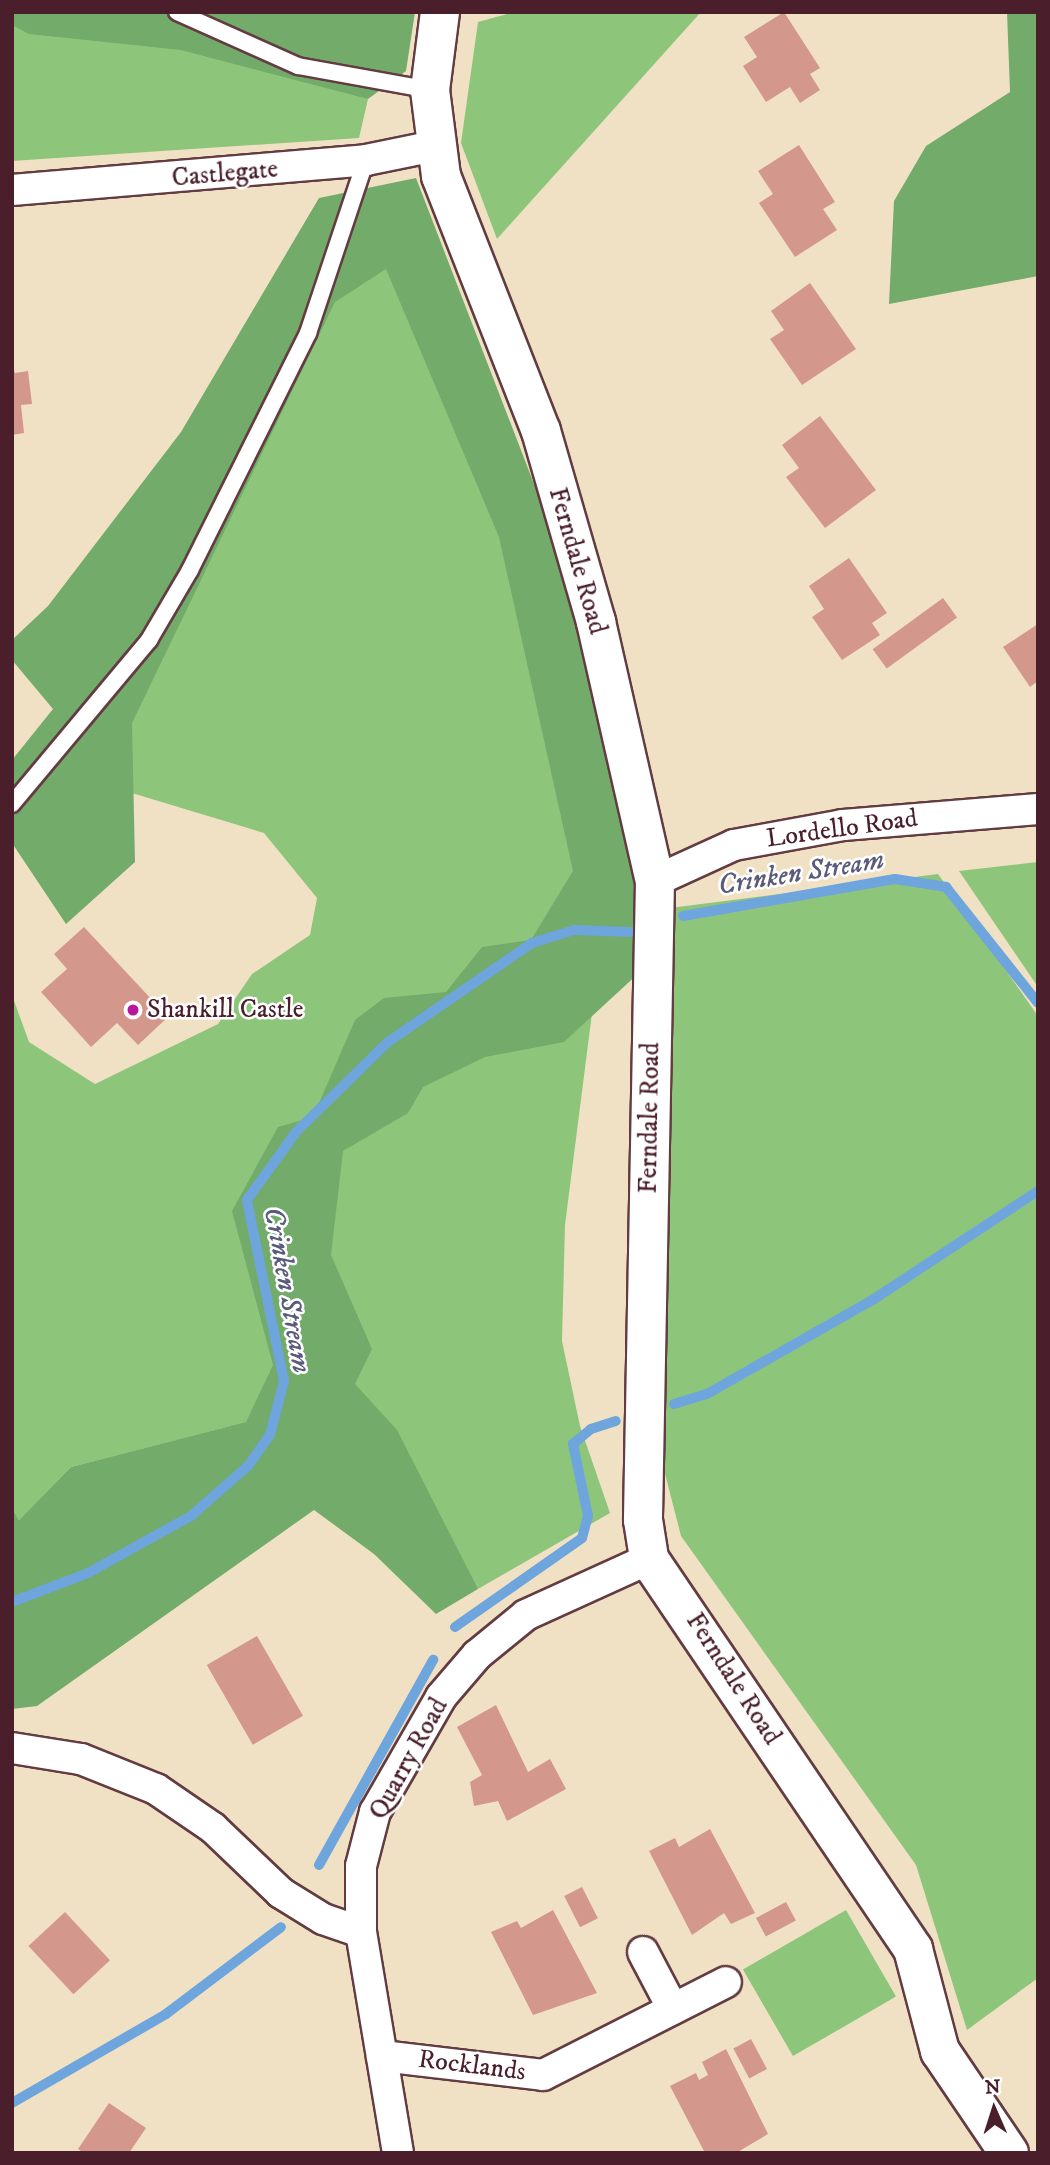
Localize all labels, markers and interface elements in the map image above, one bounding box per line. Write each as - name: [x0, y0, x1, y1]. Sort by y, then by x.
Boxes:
- street label: Castlegate: [171, 154, 279, 194]
- street label: Ferndale Road: [541, 484, 613, 638]
- street label: Lordello Road: [764, 803, 920, 855]
- water label: Crinken Stream: [715, 843, 887, 903]
- place label: Shankill Castle: [147, 994, 304, 1026]
- marker: Shankill Castle: [125, 1002, 141, 1018]
- street label: Ferndale Road: [633, 1042, 667, 1194]
- water label: Crinken Stream: [256, 1204, 318, 1376]
- street label: Ferndale Road: [679, 1607, 787, 1751]
- street label: Quarry Road: [363, 1693, 455, 1825]
- street label: Rocklands: [417, 2044, 527, 2088]
- north arrow: [959, 2074, 1029, 2144]
- text: N: [984, 2076, 1001, 2099]

